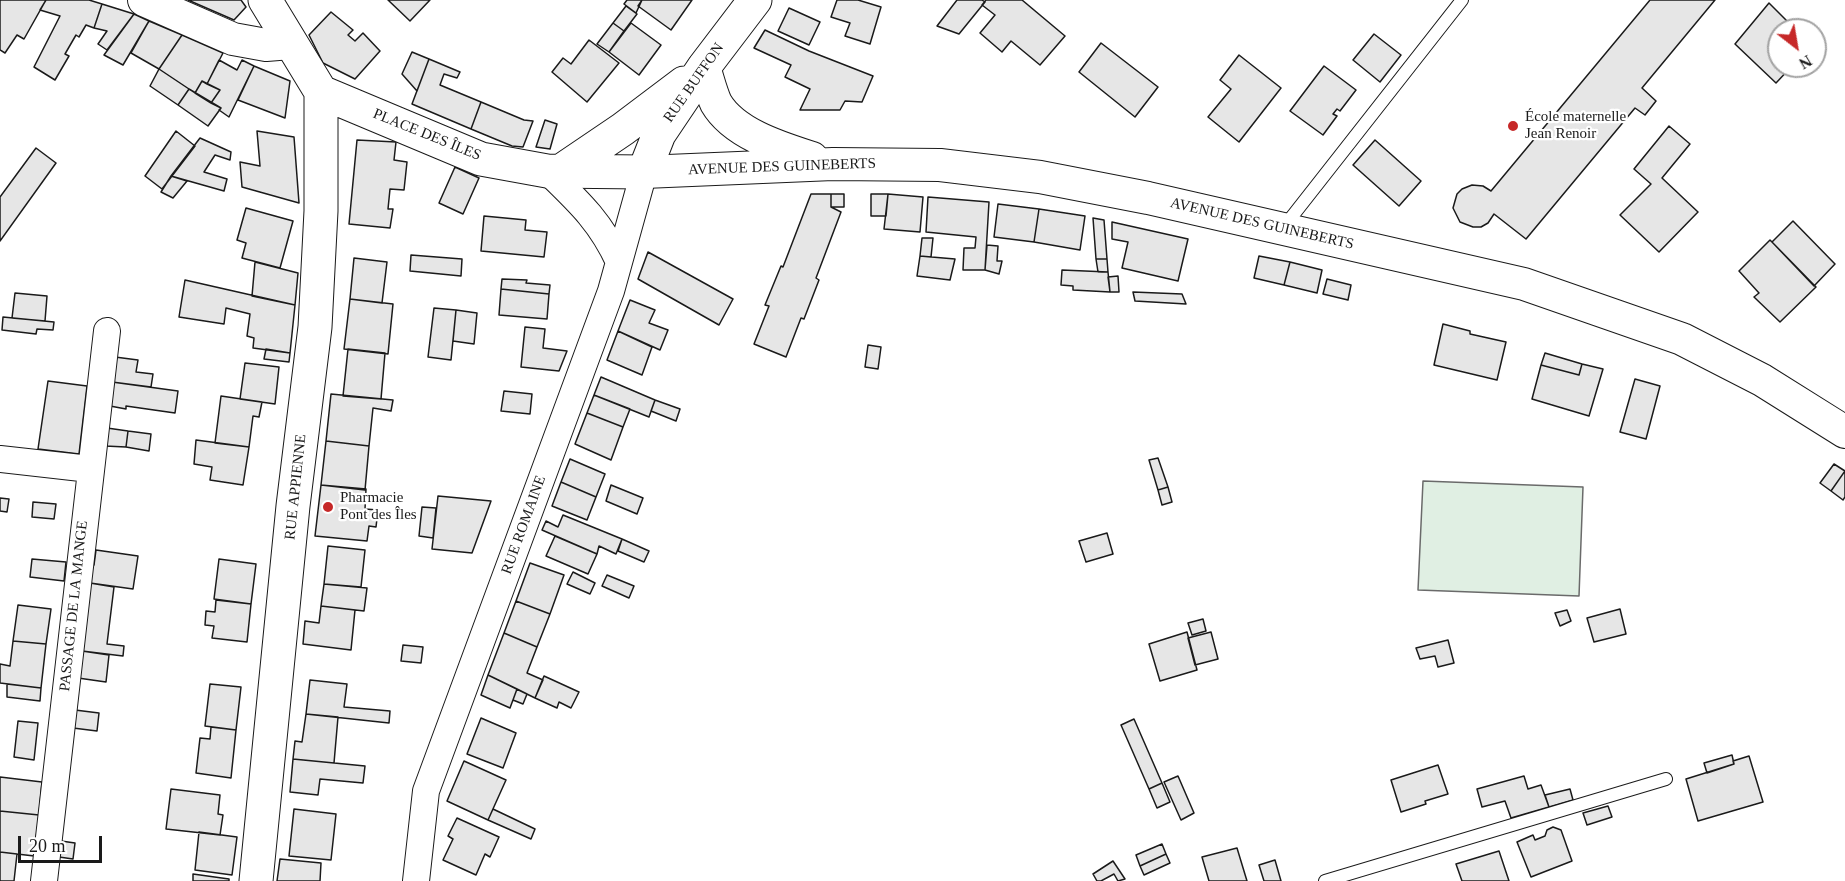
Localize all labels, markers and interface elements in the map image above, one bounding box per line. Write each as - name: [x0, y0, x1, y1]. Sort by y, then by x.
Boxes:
- north arrow: [1767, 18, 1827, 78]
- street label: RUE BUFFON: [660, 40, 728, 126]
- text: N: [1796, 52, 1815, 72]
- street label: PLACE DES ÎLES: [370, 105, 484, 165]
- place label: École maternelle Jean Renoir: [1525, 108, 1626, 143]
- marker: École maternelle Jean Renoir: [1506, 119, 1520, 133]
- street label: AVENUE DES GUINEBERTS: [688, 155, 876, 179]
- street label: AVENUE DES GUINEBERTS: [1168, 194, 1356, 254]
- street label: RUE APPIENNE: [281, 433, 311, 541]
- street label: RUE ROMAINE: [498, 473, 550, 577]
- place label: Pharmacie Pont des Îles: [340, 489, 417, 524]
- marker: Pharmacie Pont des Îles: [321, 500, 335, 514]
- street label: PASSAGE DE LA MANGE: [56, 520, 92, 692]
- scale bar: [21, 824, 105, 862]
- text: 20 m: [29, 836, 66, 856]

